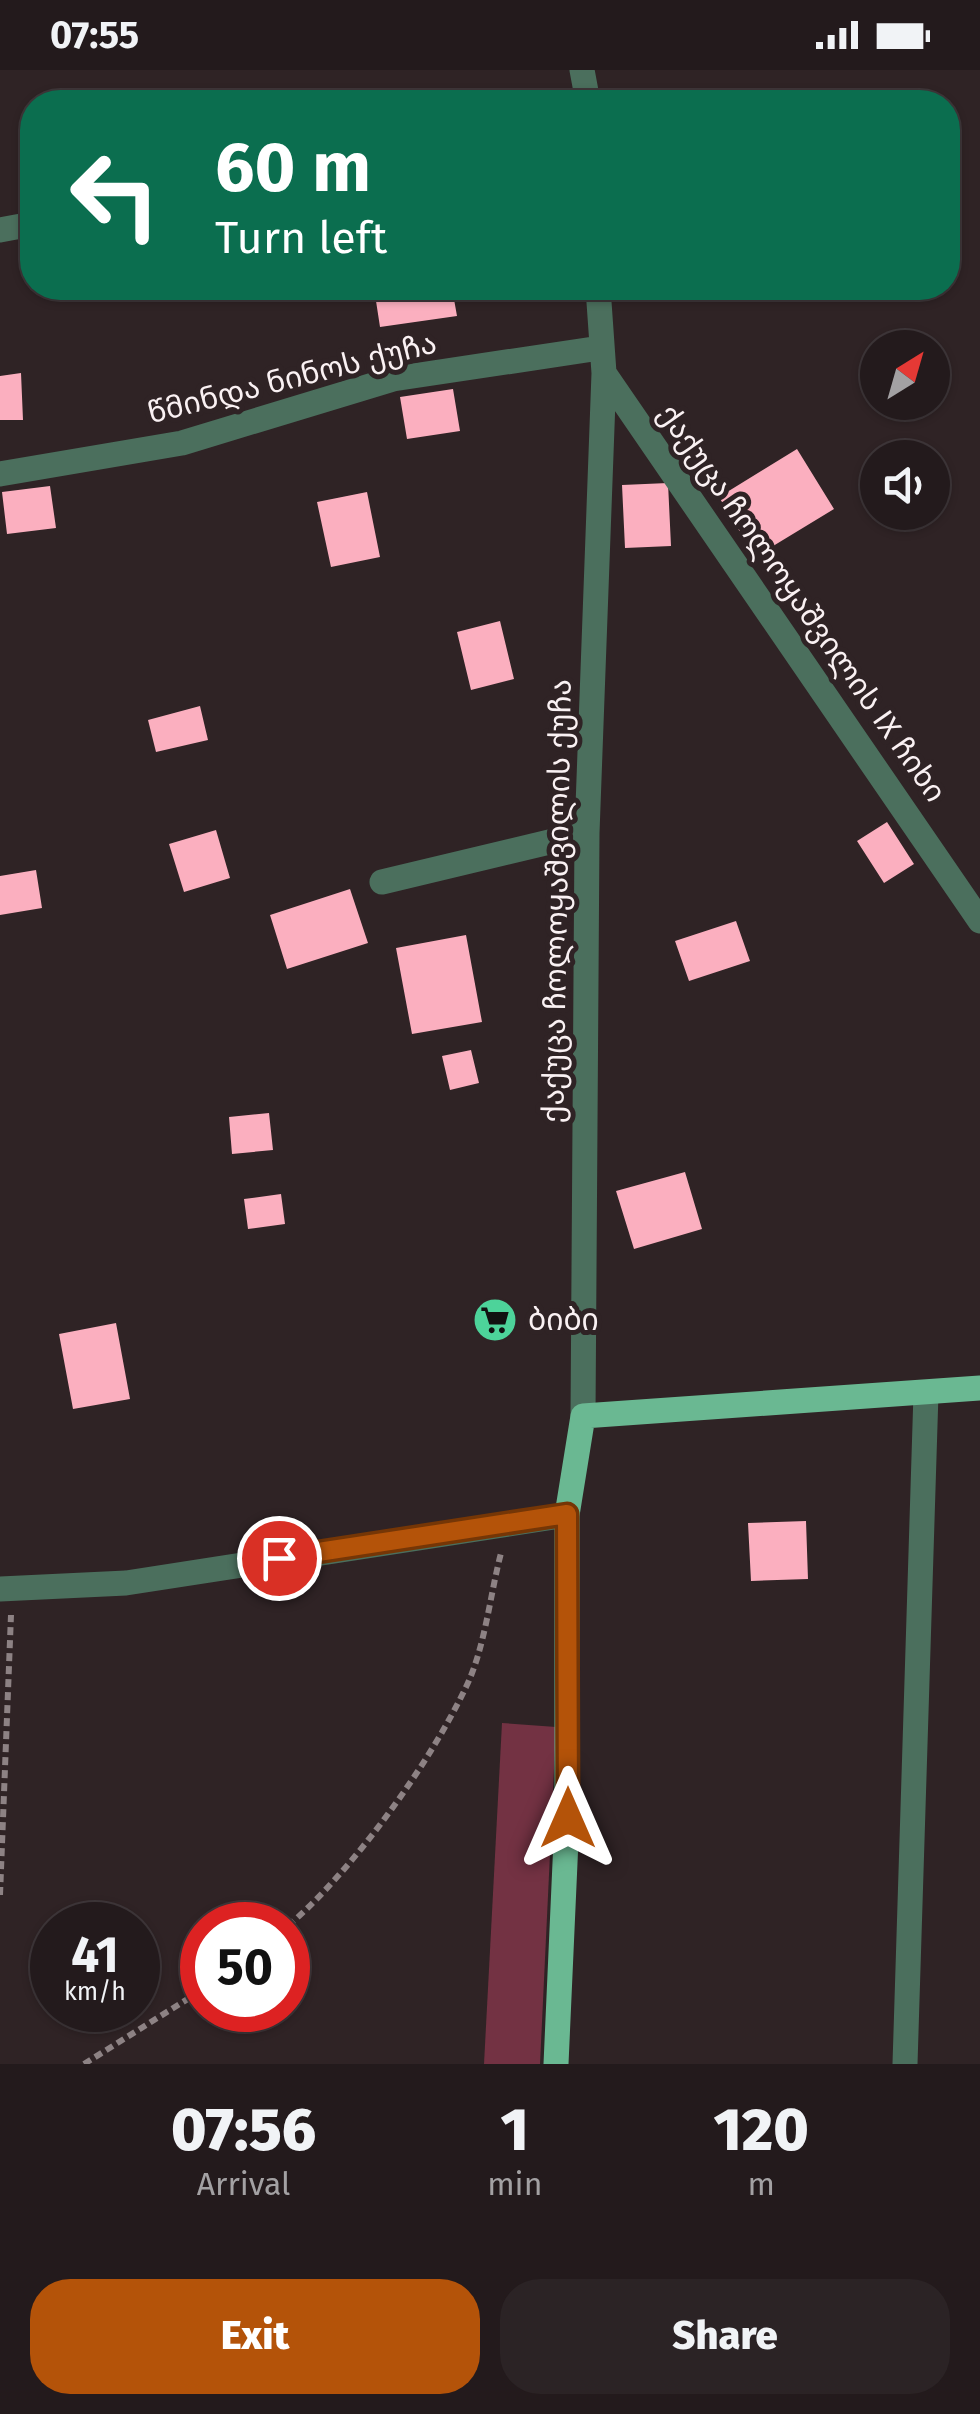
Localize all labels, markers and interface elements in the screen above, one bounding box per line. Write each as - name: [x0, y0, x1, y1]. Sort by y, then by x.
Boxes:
- text: 07:55: [50, 12, 139, 58]
- text: 60 m: [215, 126, 371, 210]
- icon: left: [50, 130, 180, 260]
- text: Turn left: [215, 211, 387, 265]
- street label: წმინდა ნინოს ქუჩა: [144, 325, 440, 431]
- north arrow: [860, 330, 950, 420]
- map controls: [860, 330, 950, 530]
- street label: ქაქუცა ჩოლოყაშვილის IX ჩიხი: [650, 397, 954, 809]
- button: sound: [860, 440, 950, 530]
- street label: ქაქუცა ჩოლოყაშვილის ქუჩა: [535, 679, 579, 1123]
- supermarket icon: ბიბი: [472, 1297, 518, 1343]
- place label: ბიბი: [528, 1302, 599, 1338]
- pin: [237, 1516, 322, 1601]
- icon: arrive: [252, 1531, 307, 1586]
- position arrow: [516, 1766, 620, 1870]
- speed limit sign: 50: [180, 1902, 310, 2032]
- text: 41: [71, 1925, 119, 1985]
- text: km/h: [64, 1977, 126, 2007]
- text: 07:56: [171, 2094, 316, 2166]
- text: 1: [501, 2094, 529, 2166]
- text: 120: [713, 2094, 809, 2166]
- text: Arrival: [197, 2165, 290, 2203]
- text: min: [487, 2165, 542, 2203]
- text: m: [747, 2165, 775, 2203]
- button: Exit: [30, 2279, 480, 2394]
- button: Share: [500, 2279, 950, 2394]

